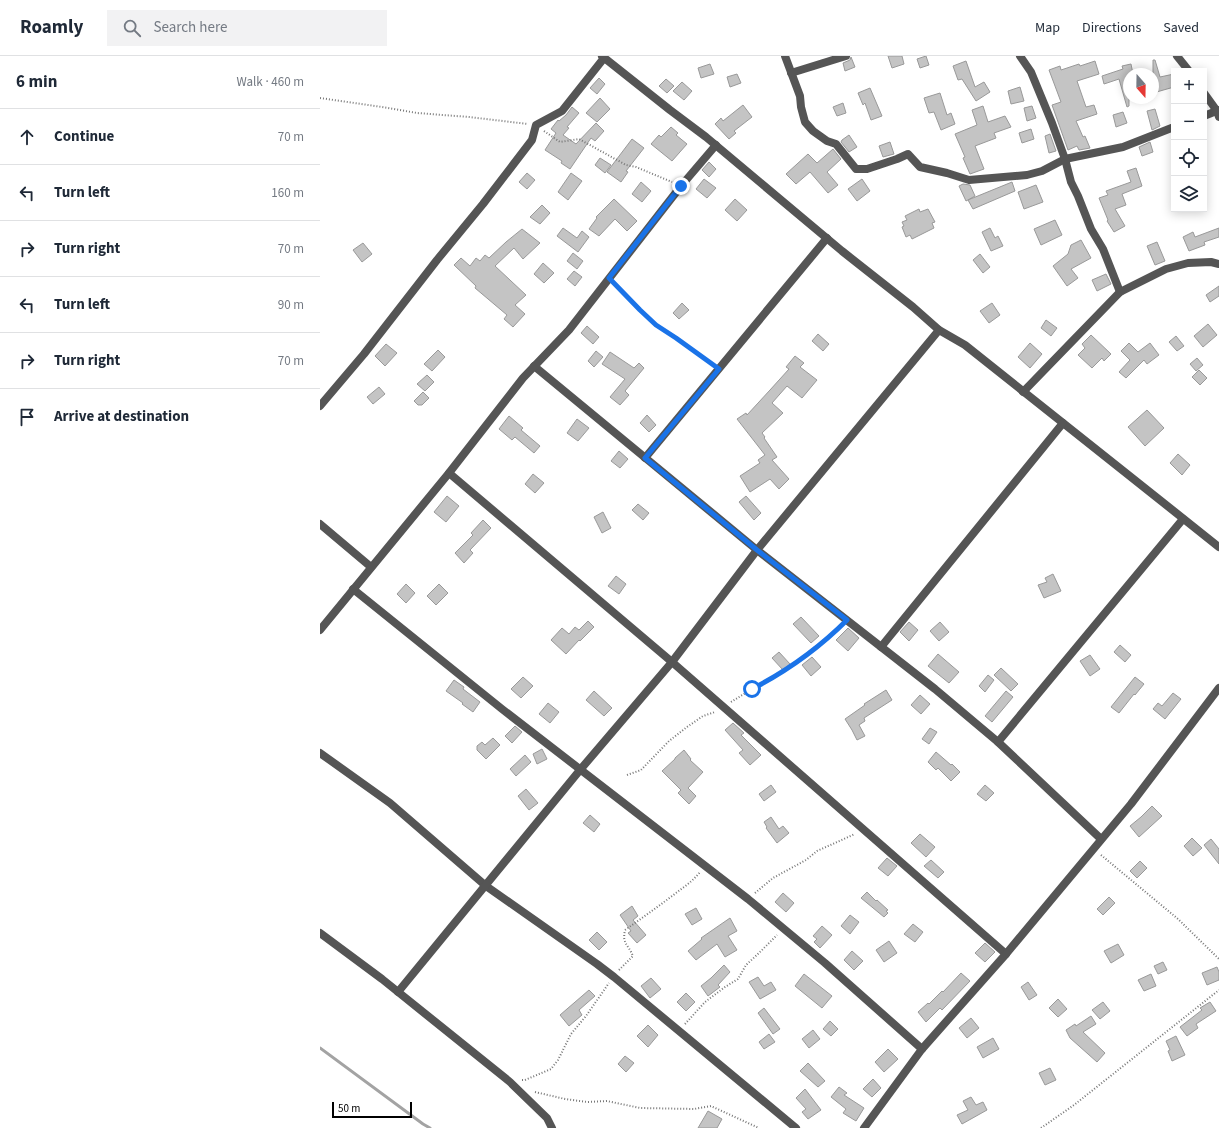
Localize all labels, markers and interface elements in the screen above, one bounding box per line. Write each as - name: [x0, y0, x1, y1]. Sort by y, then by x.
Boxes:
- search box: [107, 10, 387, 46]
- text: Roamly: [20, 14, 83, 41]
- icon: search: [121, 17, 143, 39]
- text: Search here: [153, 17, 227, 38]
- text: Map: [1035, 18, 1060, 38]
- text: Directions: [1082, 18, 1141, 38]
- text: Saved: [1163, 18, 1199, 38]
- north arrow: [1123, 68, 1159, 104]
- map controls: [1171, 68, 1207, 212]
- button: +: [1171, 68, 1207, 104]
- text: 6 min: [16, 70, 57, 94]
- text: Walk · 460 m: [236, 73, 304, 91]
- button: −: [1171, 104, 1207, 140]
- icon: ahead: [16, 126, 38, 148]
- text: Continue: [54, 126, 114, 147]
- text: 70 m: [278, 128, 304, 146]
- button: locate: [1171, 140, 1207, 176]
- button: layers: [1171, 176, 1207, 212]
- route end: [672, 177, 690, 195]
- icon: left: [16, 182, 38, 204]
- text: Turn left: [54, 182, 110, 203]
- text: 160 m: [271, 184, 304, 202]
- icon: right: [16, 238, 38, 260]
- text: Turn right: [54, 238, 120, 259]
- text: 70 m: [278, 240, 304, 258]
- icon: left: [16, 294, 38, 316]
- text: Turn left: [54, 294, 110, 315]
- text: 90 m: [278, 296, 304, 314]
- icon: right: [16, 350, 38, 372]
- text: Turn right: [54, 350, 120, 371]
- text: 70 m: [278, 352, 304, 370]
- icon: arrive: [16, 406, 38, 428]
- text: Arrive at destination: [54, 406, 189, 427]
- route start: [743, 680, 761, 698]
- scale bar: [332, 1100, 412, 1119]
- text: 50 m: [338, 1101, 360, 1116]

